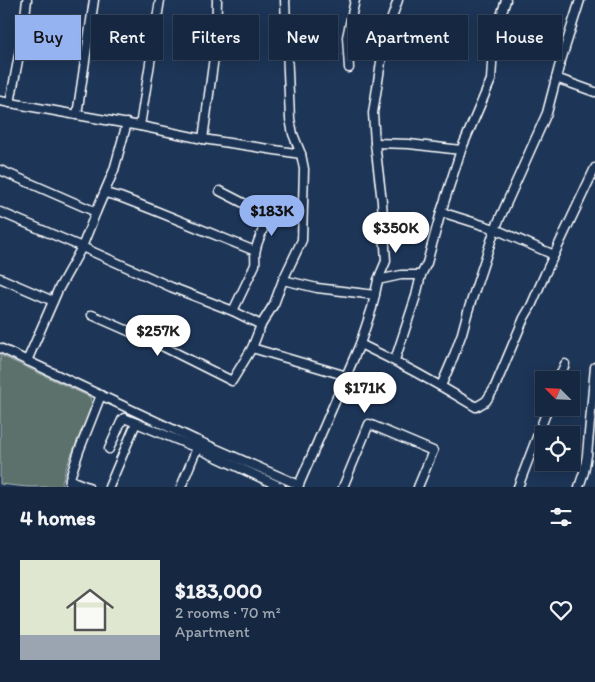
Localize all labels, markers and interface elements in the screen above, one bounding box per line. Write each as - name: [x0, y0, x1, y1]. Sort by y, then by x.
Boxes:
- chip: Buy: [15, 15, 81, 60]
- chip: Rent: [91, 15, 163, 60]
- chip: Filters: [173, 15, 259, 60]
- chip: New: [269, 15, 338, 60]
- chip: Apartment: [348, 15, 468, 60]
- chip: House: [478, 15, 562, 60]
- pin: $183K: [237, 194, 307, 237]
- text: $183K: [250, 201, 294, 220]
- pin: $350K: [361, 212, 431, 254]
- text: $350K: [373, 218, 419, 237]
- pin: $257K: [123, 314, 193, 357]
- text: $257K: [136, 321, 180, 340]
- north arrow: [535, 371, 580, 416]
- map controls: [535, 371, 580, 471]
- pin: $171K: [330, 372, 400, 414]
- text: $171K: [344, 378, 386, 397]
- button: locate: [535, 426, 580, 471]
- icon: filters: [547, 503, 575, 531]
- text: 4 homes: [20, 505, 96, 530]
- text: $183,000: [175, 578, 262, 603]
- icon: home: [60, 580, 120, 640]
- icon: heart: [547, 596, 575, 624]
- text: 2 rooms · 70 m²: [175, 603, 281, 622]
- text: Apartment: [175, 622, 250, 641]

